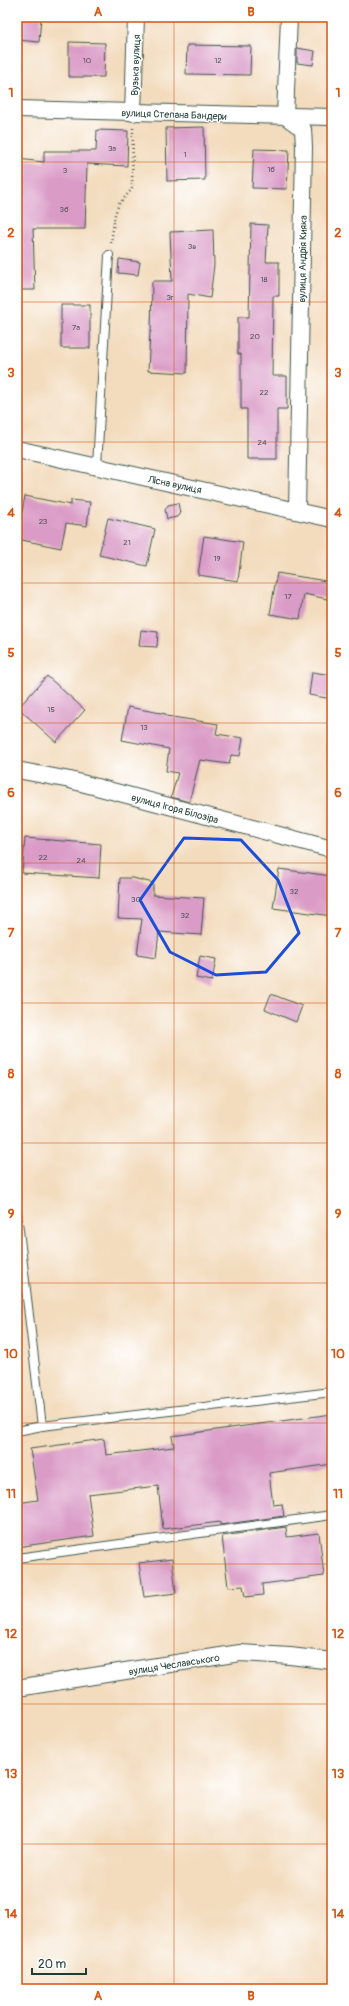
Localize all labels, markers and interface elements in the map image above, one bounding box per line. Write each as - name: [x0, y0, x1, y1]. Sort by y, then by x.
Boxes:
- text: A: [94, 4, 103, 20]
- text: B: [247, 4, 255, 20]
- street label: Вузька вулиця: [129, 34, 143, 96]
- house number: 10: [83, 56, 92, 65]
- house number: 12: [214, 56, 222, 65]
- text: 1: [8, 85, 14, 101]
- text: 1: [335, 85, 341, 101]
- street label: вулиця Степана Бандери: [121, 107, 227, 123]
- house number: 3а: [108, 144, 116, 153]
- house number: 1: [183, 150, 187, 159]
- house number: 1б: [267, 165, 275, 174]
- house number: 3: [63, 166, 68, 175]
- house number: 3б: [59, 205, 69, 214]
- street label: вулиця Андрія Кияка: [296, 215, 310, 303]
- text: 2: [7, 225, 15, 241]
- text: 2: [334, 225, 342, 241]
- house number: 3в: [188, 242, 196, 251]
- house number: 18: [260, 275, 268, 284]
- house number: 3г: [166, 293, 174, 302]
- house number: 7а: [72, 323, 80, 332]
- house number: 20: [250, 332, 261, 341]
- text: 3: [7, 365, 15, 381]
- text: 3: [334, 365, 342, 381]
- house number: 22: [260, 388, 269, 397]
- house number: 24: [257, 438, 267, 447]
- street label: Лісна вулиця: [146, 473, 203, 497]
- text: 4: [7, 505, 15, 521]
- text: 4: [334, 505, 342, 521]
- house number: 23: [39, 517, 48, 526]
- house number: 21: [123, 538, 131, 547]
- house number: 19: [213, 554, 221, 563]
- house number: 17: [284, 592, 292, 601]
- text: 5: [7, 645, 15, 661]
- text: 5: [334, 645, 342, 661]
- house number: 15: [47, 705, 55, 714]
- house number: 13: [140, 723, 148, 732]
- text: 6: [7, 785, 15, 801]
- text: 6: [334, 785, 342, 801]
- street label: вулиця Ігоря Білозіра: [130, 792, 220, 826]
- house number: 22: [39, 853, 48, 862]
- house number: 24: [76, 856, 86, 865]
- house number: 32: [290, 887, 299, 896]
- house number: 30: [131, 895, 141, 904]
- house number: 32: [181, 911, 190, 920]
- text: 7: [8, 925, 15, 941]
- text: 7: [335, 925, 342, 941]
- text: 8: [8, 1066, 15, 1082]
- text: 8: [335, 1066, 342, 1082]
- text: 9: [8, 1206, 15, 1222]
- text: 9: [335, 1206, 342, 1222]
- text: 10: [4, 1346, 18, 1362]
- text: 10: [331, 1346, 345, 1362]
- text: 11: [6, 1486, 16, 1502]
- text: 11: [333, 1486, 343, 1502]
- text: 12: [5, 1626, 17, 1642]
- text: 12: [332, 1626, 344, 1642]
- street label: вулиця Чеславського: [128, 1652, 221, 1678]
- text: 13: [5, 1766, 17, 1782]
- text: 13: [332, 1766, 344, 1782]
- text: 14: [5, 1906, 18, 1922]
- text: 14: [332, 1906, 345, 1922]
- scale bar: [32, 1950, 86, 1976]
- text: 20 m: [38, 1957, 67, 1972]
- text: A: [94, 1988, 103, 2004]
- text: B: [247, 1988, 255, 2004]

